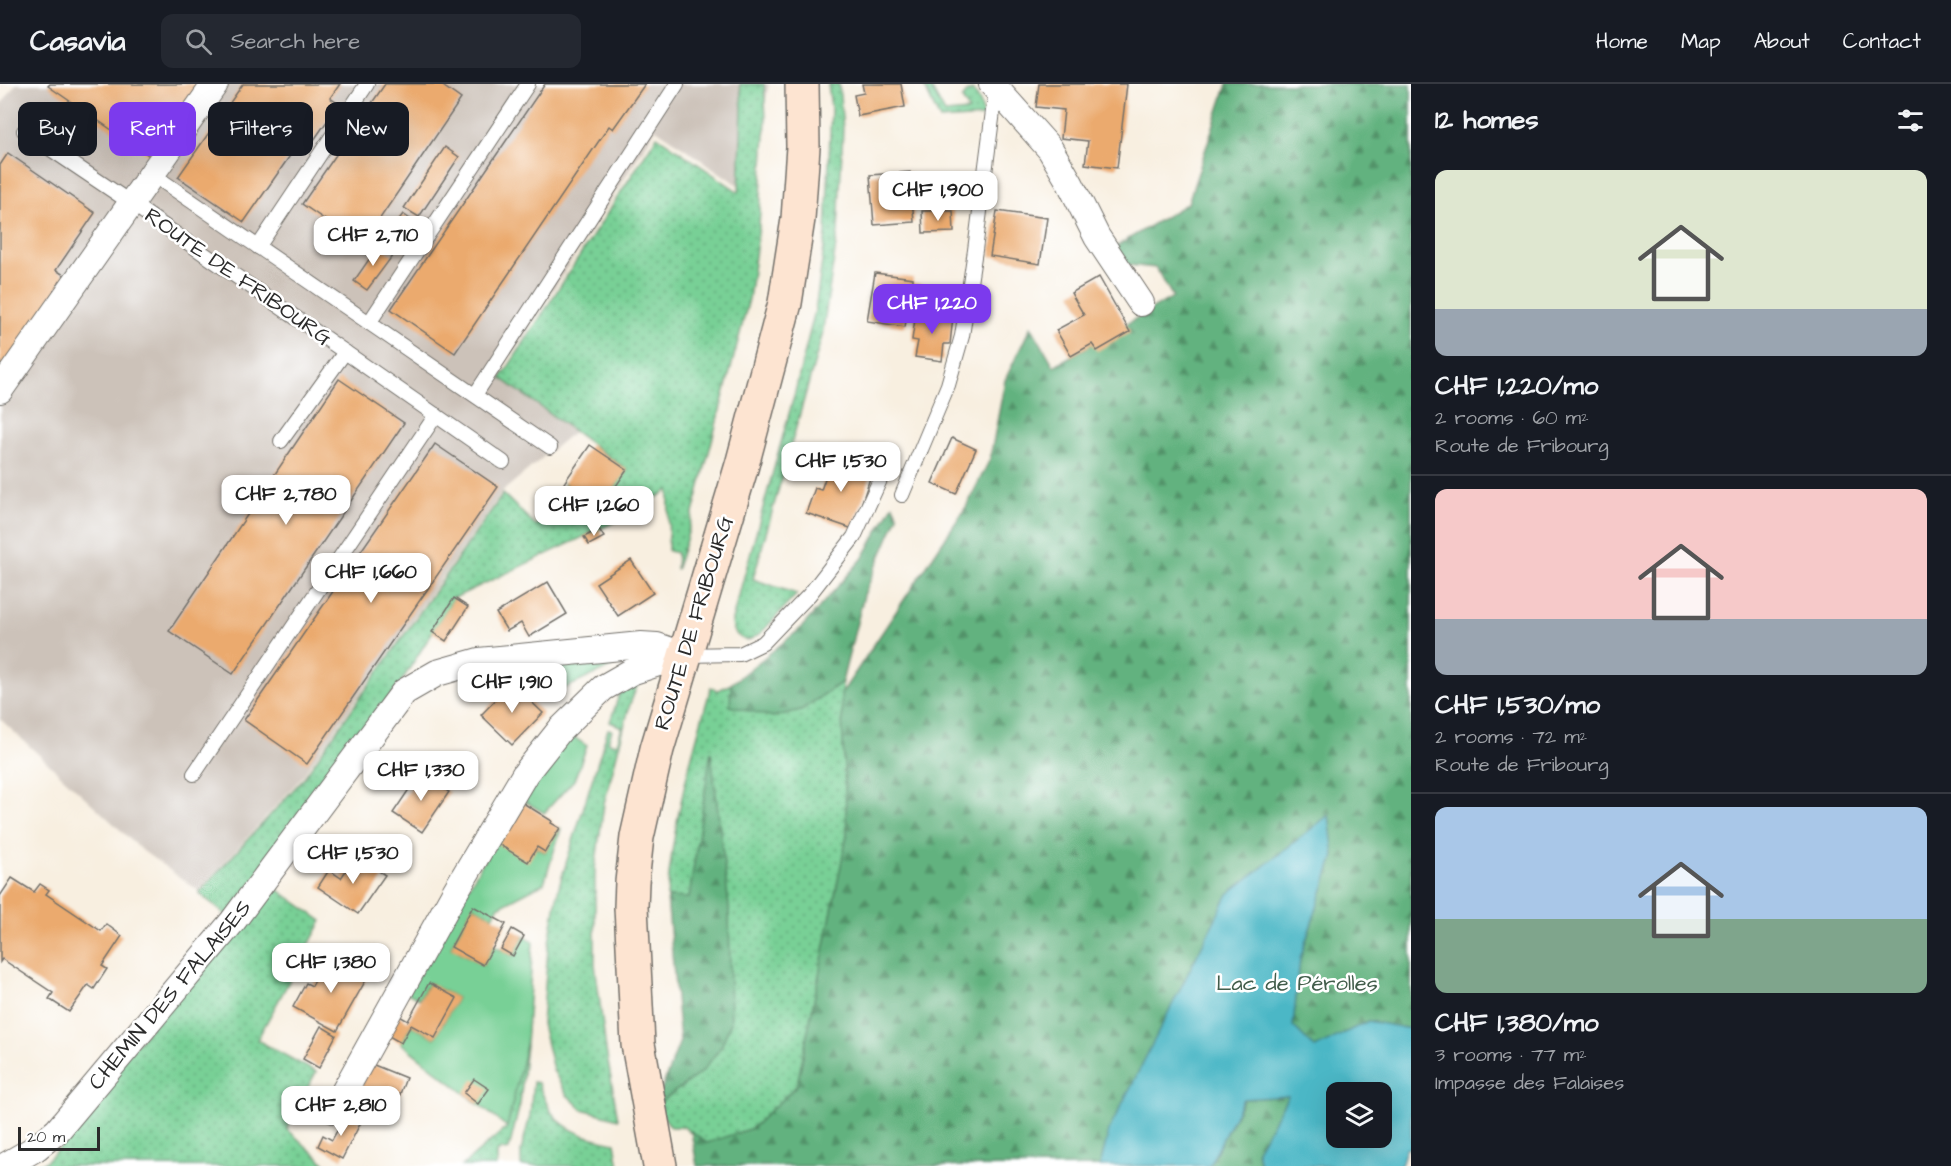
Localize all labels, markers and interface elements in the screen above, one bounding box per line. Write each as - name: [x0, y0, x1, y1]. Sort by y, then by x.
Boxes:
- search box: [161, 14, 581, 68]
- text: Casavia: [30, 22, 125, 61]
- icon: search: [182, 25, 215, 58]
- text: Search here: [230, 26, 360, 57]
- text: Home: [1596, 27, 1648, 56]
- text: Map: [1681, 27, 1721, 56]
- text: About: [1754, 27, 1810, 56]
- text: Contact: [1843, 27, 1921, 56]
- chip: Buy: [18, 102, 97, 156]
- chip: Rent: [109, 102, 196, 156]
- chip: Filters: [208, 102, 313, 156]
- chip: New: [325, 102, 409, 156]
- text: 12 homes: [1435, 102, 1538, 138]
- icon: filters: [1894, 104, 1927, 137]
- pin: CHF 1,900: [869, 171, 1007, 222]
- text: CHF 1,900: [893, 176, 983, 204]
- street label: ROUTE DE FRIBOURG: [138, 201, 338, 353]
- icon: home: [1627, 209, 1735, 317]
- pin: CHF 2,710: [304, 216, 442, 267]
- text: CHF 2,710: [328, 221, 418, 249]
- pin: CHF 1,220: [863, 284, 1001, 335]
- text: CHF 1,220: [887, 289, 977, 317]
- text: CHF 1,220/mo: [1435, 368, 1598, 404]
- text: 2 rooms · 60 m²: [1435, 404, 1589, 432]
- text: Route de Fribourg: [1435, 432, 1609, 460]
- pin: CHF 1,530: [772, 442, 910, 493]
- text: CHF 1,530: [795, 447, 887, 475]
- pin: CHF 2,780: [217, 475, 355, 526]
- text: CHF 2,780: [235, 480, 337, 508]
- pin: CHF 1,260: [525, 486, 663, 537]
- text: CHF 1,260: [549, 491, 639, 519]
- street label: ROUTE DE FRIBOURG: [647, 512, 741, 734]
- icon: home: [1627, 528, 1735, 636]
- pin: CHF 1,660: [302, 553, 440, 604]
- text: CHF 1,660: [325, 558, 417, 586]
- pin: CHF 1,910: [443, 663, 581, 714]
- text: CHF 1,910: [472, 668, 552, 696]
- text: CHF 1,530/mo: [1435, 687, 1600, 723]
- text: 2 rooms · 72 m²: [1435, 723, 1587, 751]
- pin: CHF 1,330: [352, 751, 490, 802]
- text: Route de Fribourg: [1435, 751, 1609, 779]
- text: CHF 1,330: [377, 756, 465, 784]
- pin: CHF 1,530: [284, 834, 422, 885]
- text: CHF 1,530: [307, 839, 399, 867]
- icon: home: [1627, 846, 1735, 954]
- street label: CHEMIN DES FALAISES: [81, 893, 259, 1097]
- pin: CHF 1,380: [262, 943, 400, 994]
- text: CHF 1,380: [286, 948, 376, 976]
- park label: Lac de Pérolles: [1216, 968, 1378, 999]
- text: CHF 1,380/mo: [1435, 1005, 1599, 1041]
- text: 3 rooms · 77 m²: [1435, 1041, 1587, 1069]
- text: Impasse des Falaises: [1435, 1069, 1624, 1097]
- map controls: [1326, 1082, 1392, 1148]
- button: layers: [1326, 1082, 1392, 1148]
- pin: CHF 2,810: [272, 1086, 410, 1137]
- text: CHF 2,810: [295, 1091, 387, 1119]
- scale bar: [18, 1124, 100, 1152]
- text: 20 m: [27, 1126, 65, 1148]

